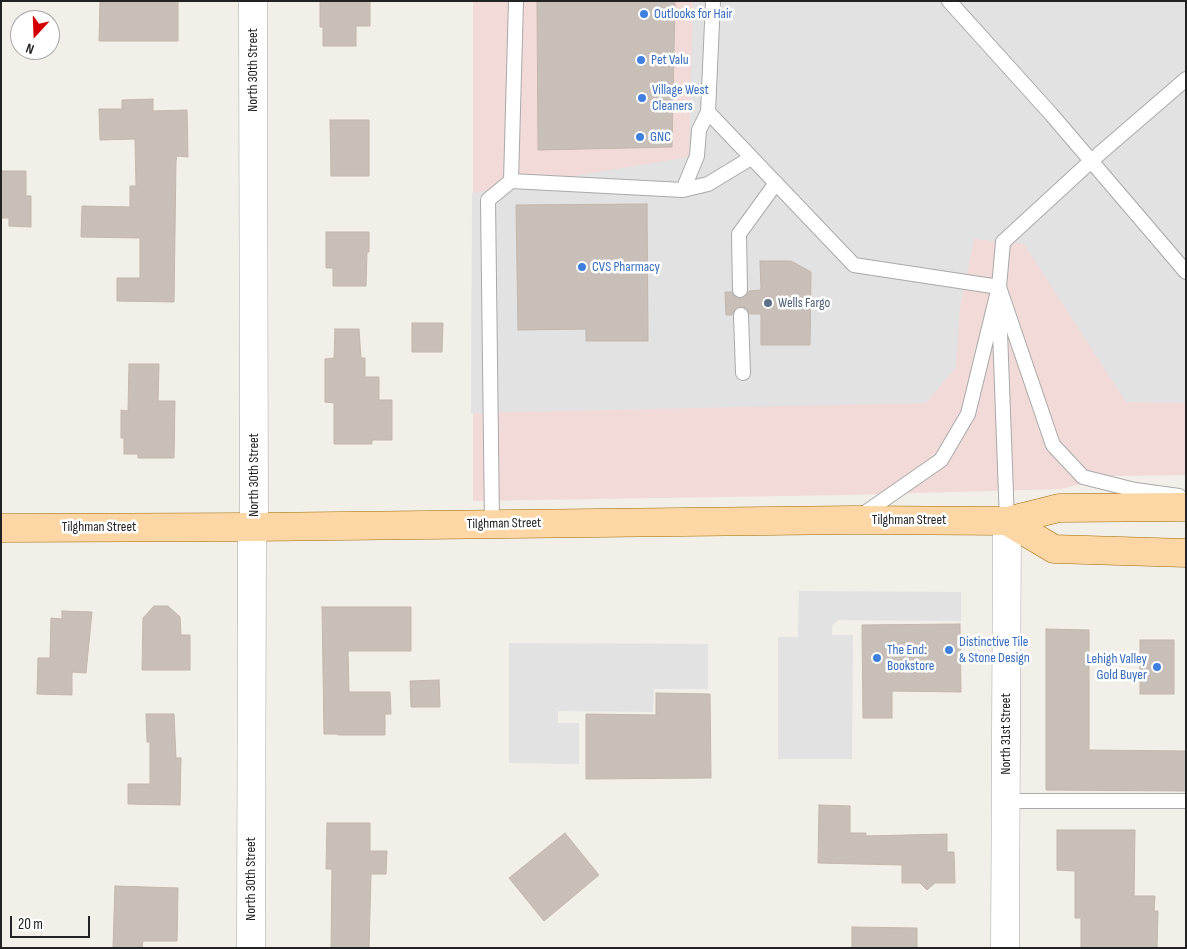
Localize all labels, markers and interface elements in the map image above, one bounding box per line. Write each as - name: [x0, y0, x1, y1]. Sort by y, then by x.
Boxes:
- place label: Outlooks for Hair: [654, 6, 733, 22]
- marker: Outlooks for Hair: [638, 8, 650, 20]
- north arrow: [10, 10, 60, 60]
- street label: North 30th Street: [245, 28, 261, 112]
- text: N: [24, 39, 36, 58]
- place label: Pet Valu: [651, 52, 689, 68]
- marker: Pet Valu: [635, 54, 647, 66]
- place label: Village West Cleaners: [652, 82, 709, 114]
- marker: Village West Cleaners: [636, 92, 648, 104]
- place label: GNC: [650, 129, 671, 145]
- marker: GNC: [634, 131, 646, 143]
- place label: CVS Pharmacy: [592, 259, 660, 275]
- marker: CVS Pharmacy: [576, 261, 588, 273]
- place label: Wells Fargo: [778, 295, 830, 311]
- marker: Wells Fargo: [762, 297, 774, 309]
- street label: North 30th Street: [246, 433, 262, 517]
- street label: Tilghman Street: [872, 512, 946, 528]
- street label: Tilghman Street: [467, 515, 541, 533]
- street label: Tilghman Street: [62, 519, 136, 535]
- place label: Distinctive Tile & Stone Design: [959, 634, 1030, 666]
- place label: The End: Bookstore: [887, 642, 934, 674]
- marker: Distinctive Tile & Stone Design: [943, 644, 955, 656]
- place label: Lehigh Valley Gold Buyer: [1087, 651, 1147, 684]
- marker: The End: Bookstore: [871, 652, 883, 664]
- marker: Lehigh Valley Gold Buyer: [1151, 661, 1163, 673]
- street label: North 31st Street: [998, 693, 1014, 775]
- street label: North 30th Street: [243, 837, 259, 921]
- scale bar: [12, 906, 92, 938]
- text: 20 m: [18, 915, 43, 934]

